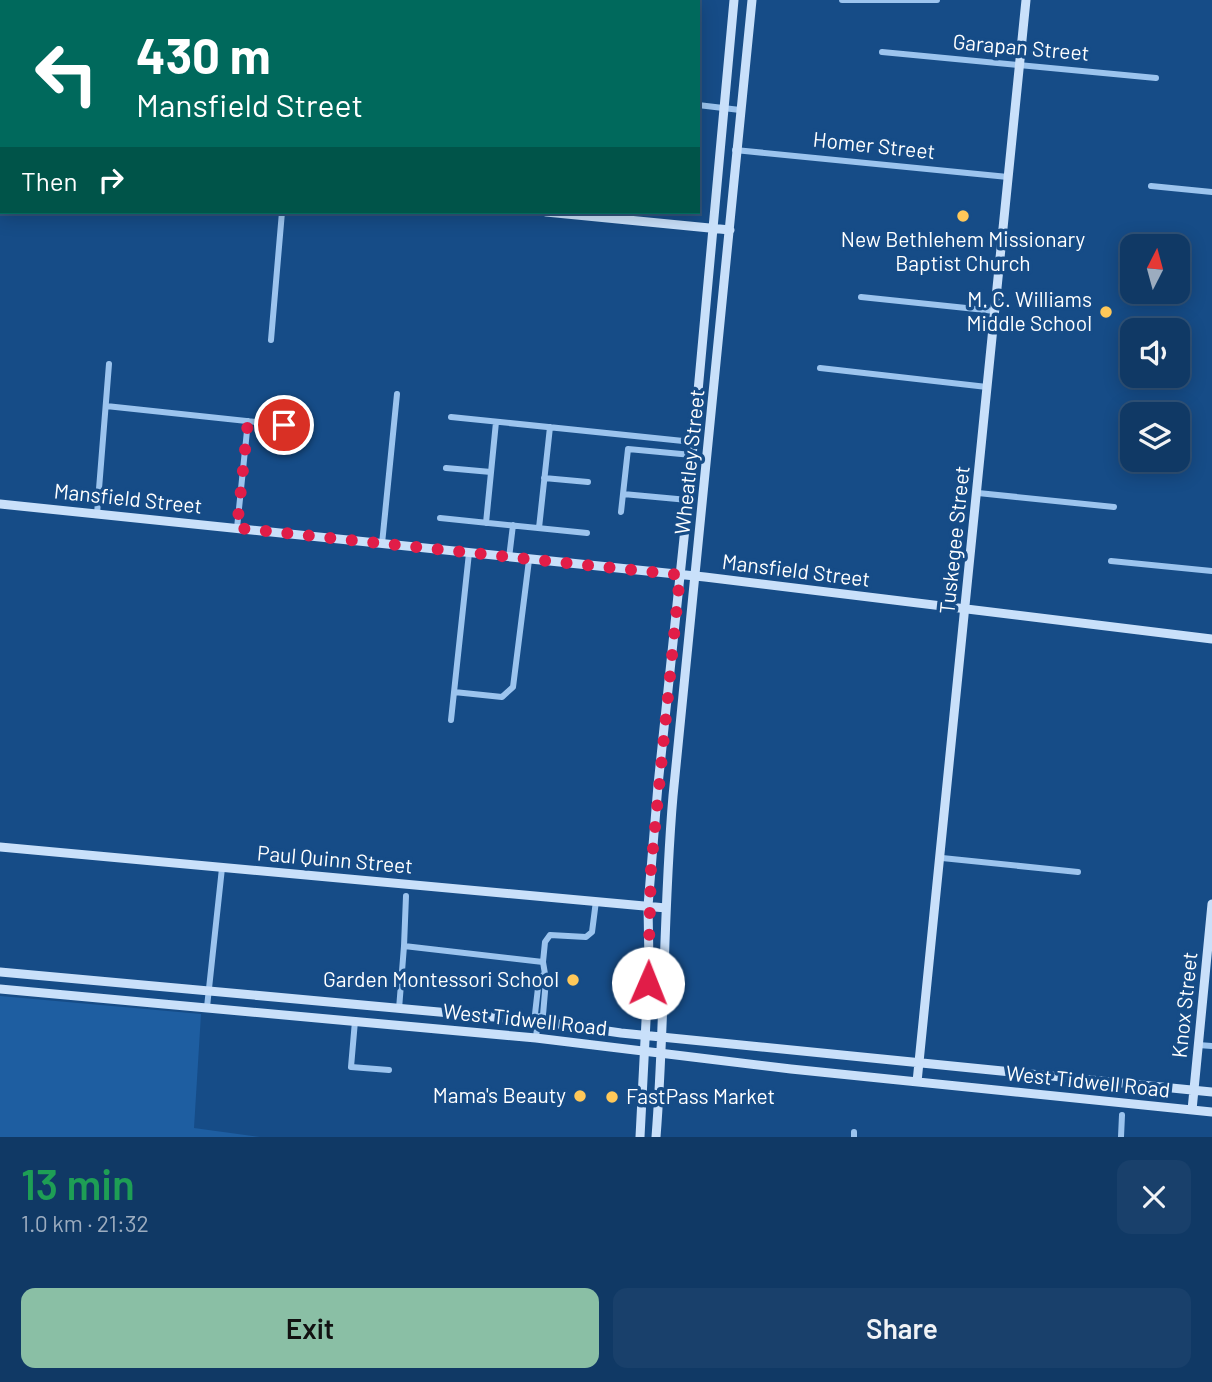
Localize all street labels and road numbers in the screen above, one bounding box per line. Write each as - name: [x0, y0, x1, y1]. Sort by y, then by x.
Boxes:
- street label: Garapan Street: [952, 28, 1090, 65]
- street label: Homer Street: [812, 126, 937, 163]
- street label: Wheatley Street: [668, 388, 709, 536]
- street label: Tuskegee Street: [933, 465, 974, 615]
- street label: Mansfield Street: [53, 477, 204, 518]
- street label: Mansfield Street: [721, 548, 872, 591]
- street label: Paul Quinn Street: [256, 839, 414, 878]
- street label: Knox Street: [1165, 950, 1202, 1059]
- street label: West Tidwell Road: [442, 997, 609, 1040]
- street label: West Tidwell Road: [1005, 1059, 1172, 1102]

